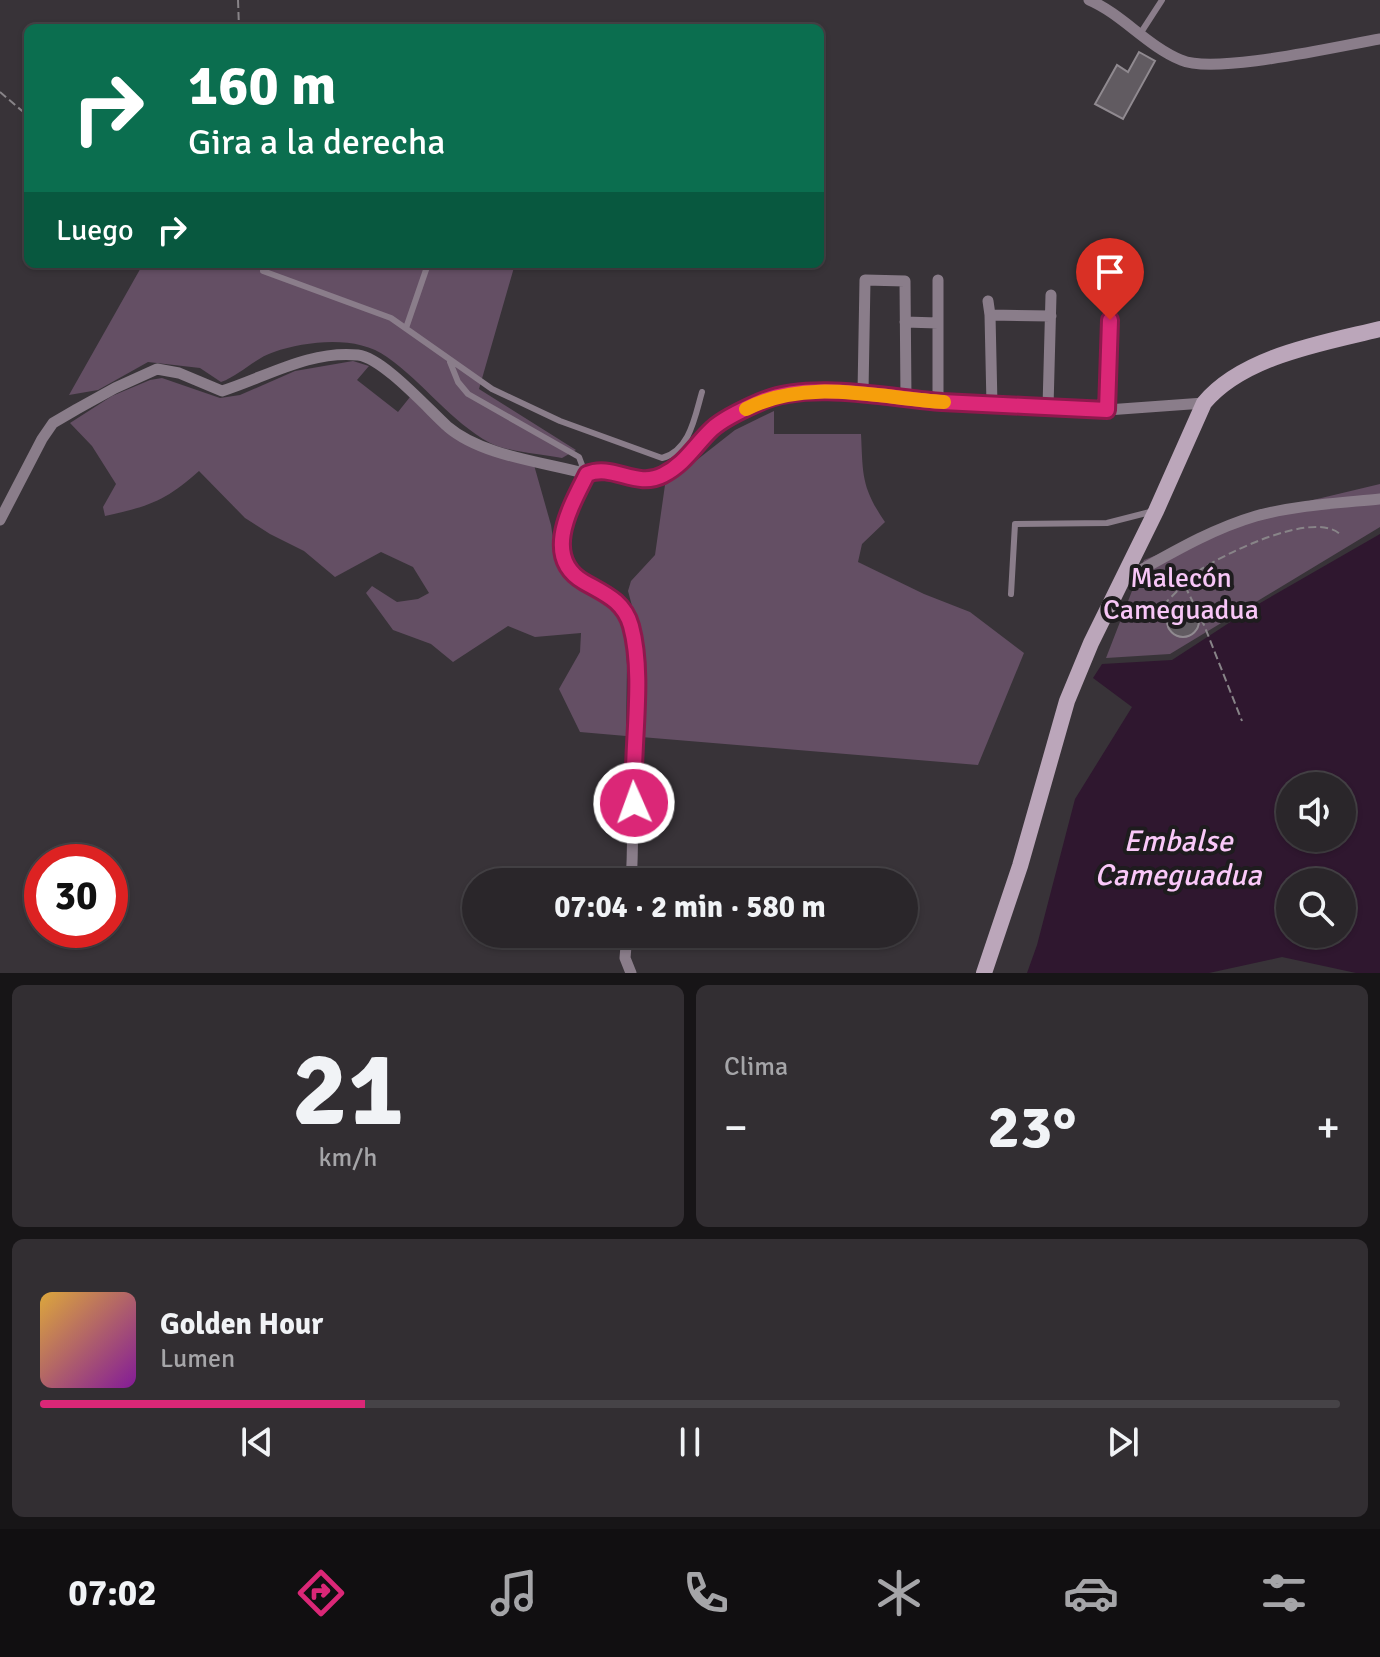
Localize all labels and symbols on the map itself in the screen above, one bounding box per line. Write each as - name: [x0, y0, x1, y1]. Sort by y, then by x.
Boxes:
- pin: [1076, 238, 1144, 320]
- park label: Malecón Cameguadua: [1103, 561, 1259, 627]
- position arrow: [592, 761, 676, 845]
- water label: Embalse Cameguadua: [1095, 823, 1262, 894]
- speed limit sign: 30: [24, 844, 128, 948]

